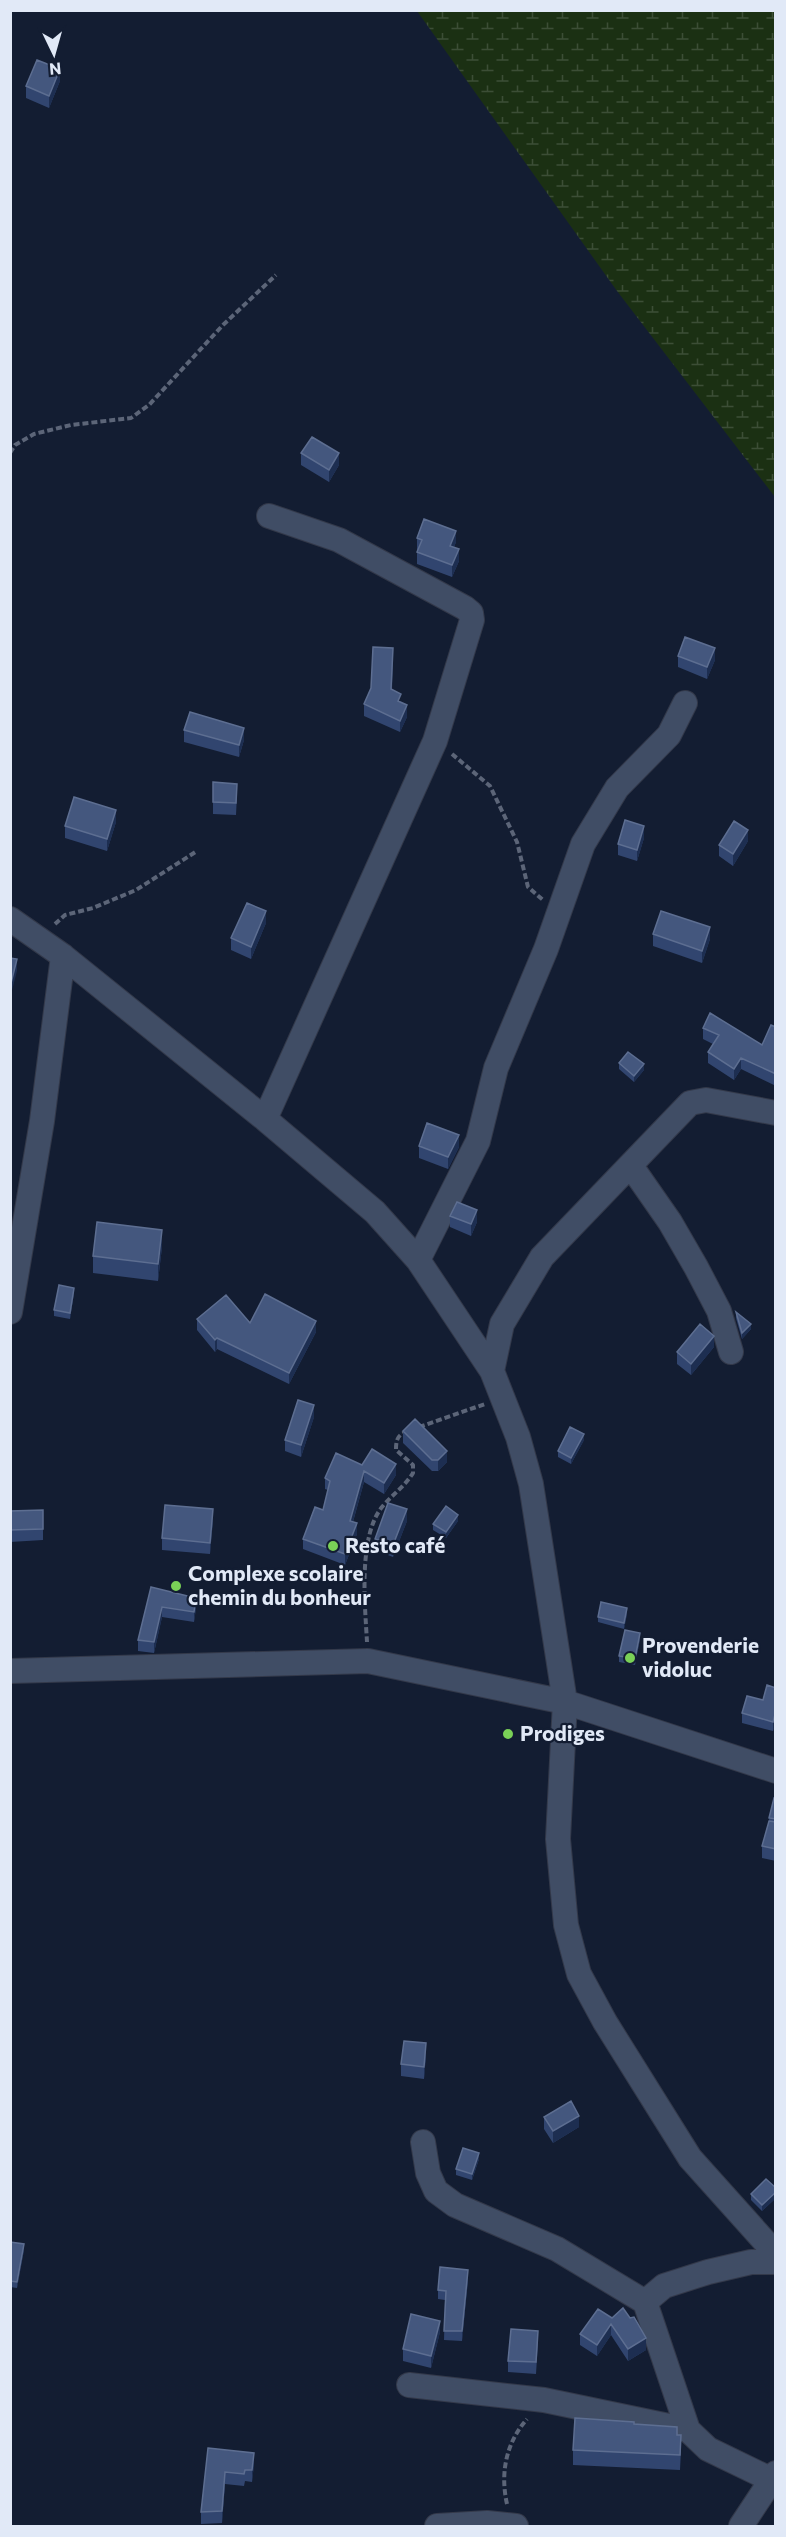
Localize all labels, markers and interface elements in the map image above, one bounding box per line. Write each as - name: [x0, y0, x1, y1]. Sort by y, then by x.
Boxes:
- north arrow: [24, 24, 84, 84]
- text: N: [49, 59, 62, 79]
- place label: Resto café: [345, 1532, 445, 1557]
- marker: Resto café: [326, 1539, 340, 1553]
- place label: Complexe scolaire chemin du bonheur: [188, 1560, 371, 1609]
- marker: Complexe scolaire chemin du bonheur: [169, 1579, 183, 1593]
- place label: Provenderie vidoluc: [642, 1632, 759, 1681]
- marker: Provenderie vidoluc: [623, 1651, 637, 1665]
- place label: Prodiges: [520, 1720, 605, 1745]
- marker: Prodiges: [501, 1727, 515, 1741]

